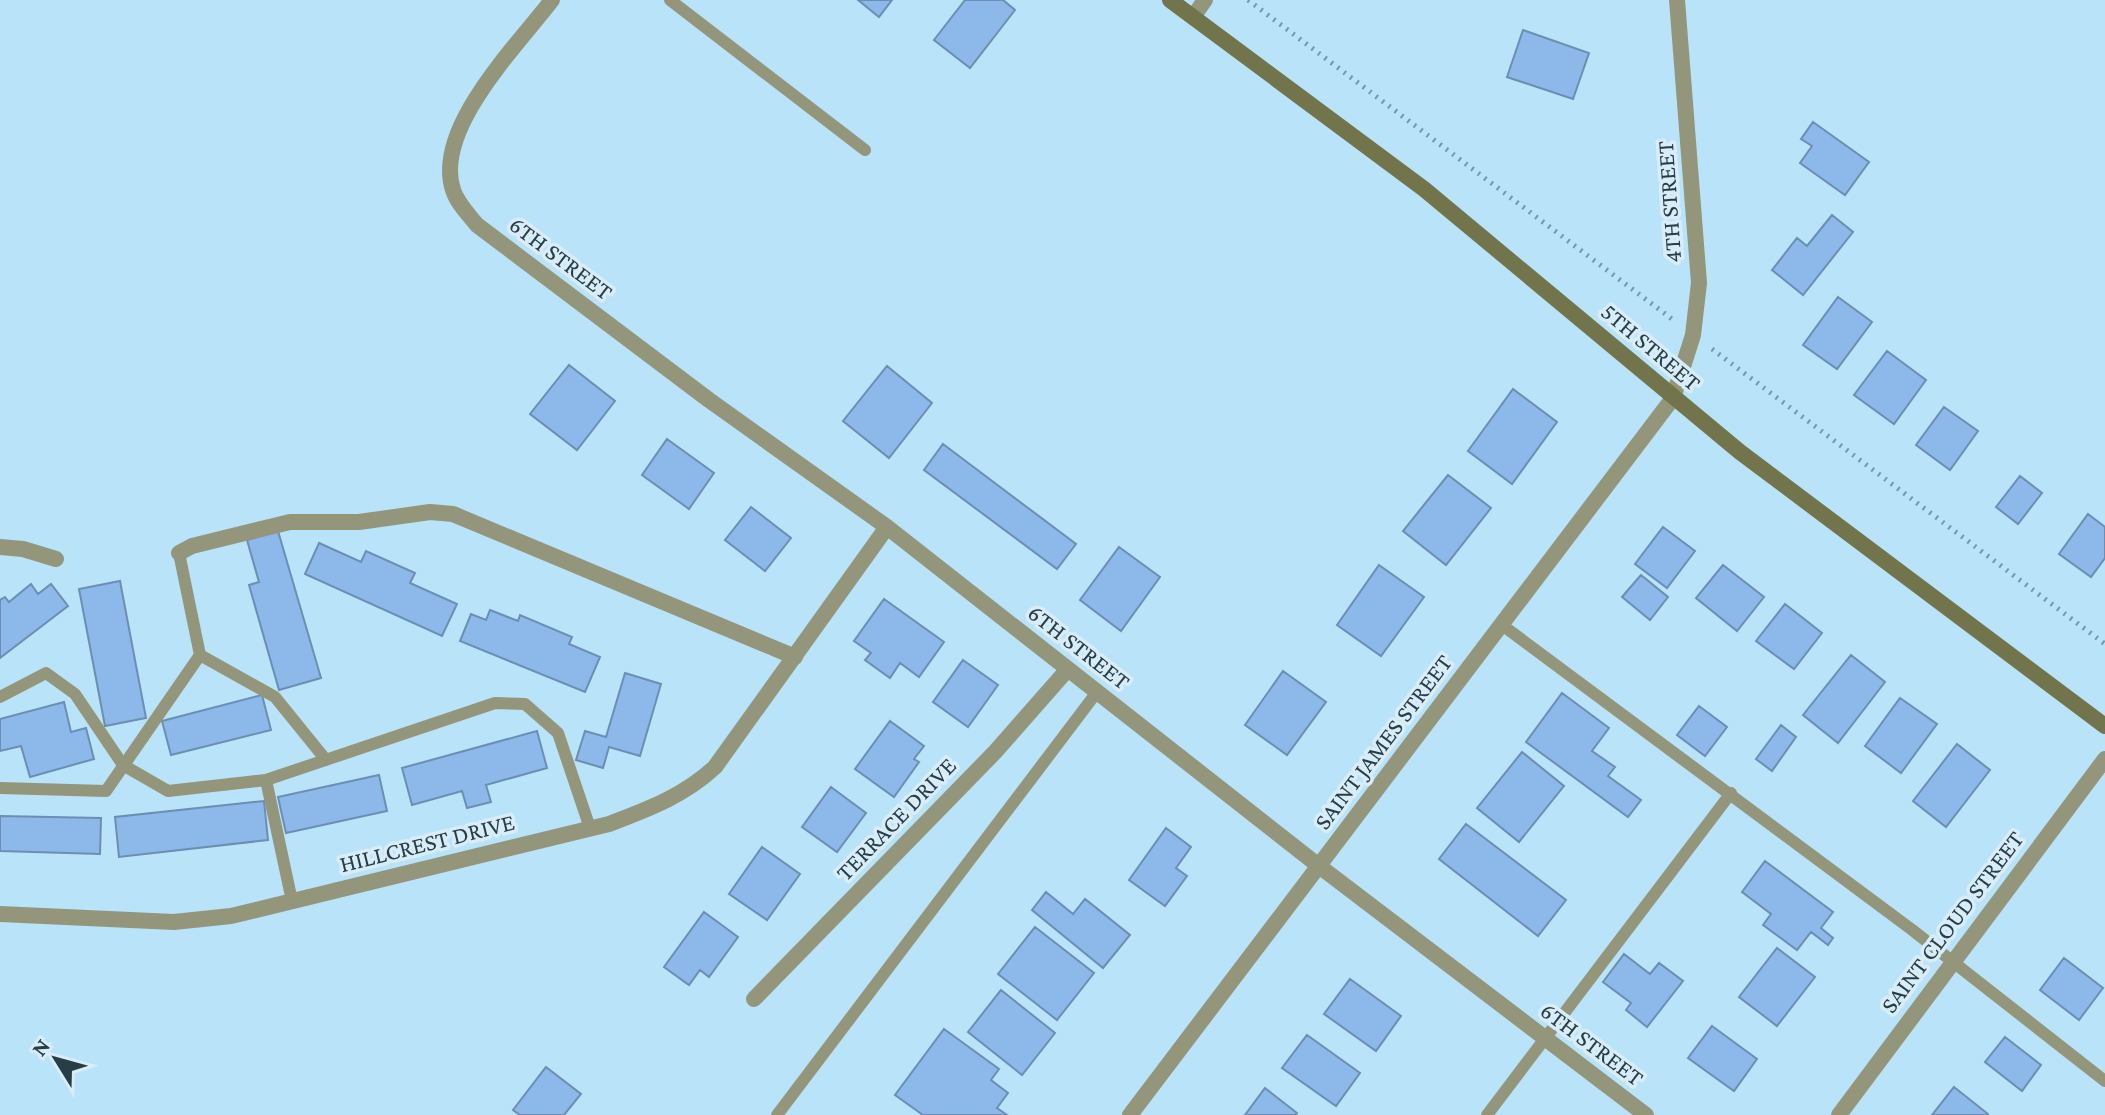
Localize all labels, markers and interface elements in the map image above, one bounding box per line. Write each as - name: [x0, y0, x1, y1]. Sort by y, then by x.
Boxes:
- street label: 4TH STREET: [1651, 140, 1686, 264]
- street label: 6TH STREET: [505, 210, 618, 305]
- street label: 5TH STREET: [1596, 297, 1706, 396]
- street label: 6TH STREET: [1023, 598, 1136, 695]
- street label: SAINT JAMES STREET: [1308, 649, 1457, 834]
- street label: TERRACE DRIVE: [830, 752, 961, 886]
- street label: HILLCREST DRIVE: [337, 808, 517, 877]
- street label: SAINT CLOUD STREET: [1875, 826, 2029, 1018]
- street label: 6TH STREET: [1536, 996, 1649, 1091]
- north arrow: [16, 1019, 96, 1099]
- text: N: [26, 1034, 55, 1061]

